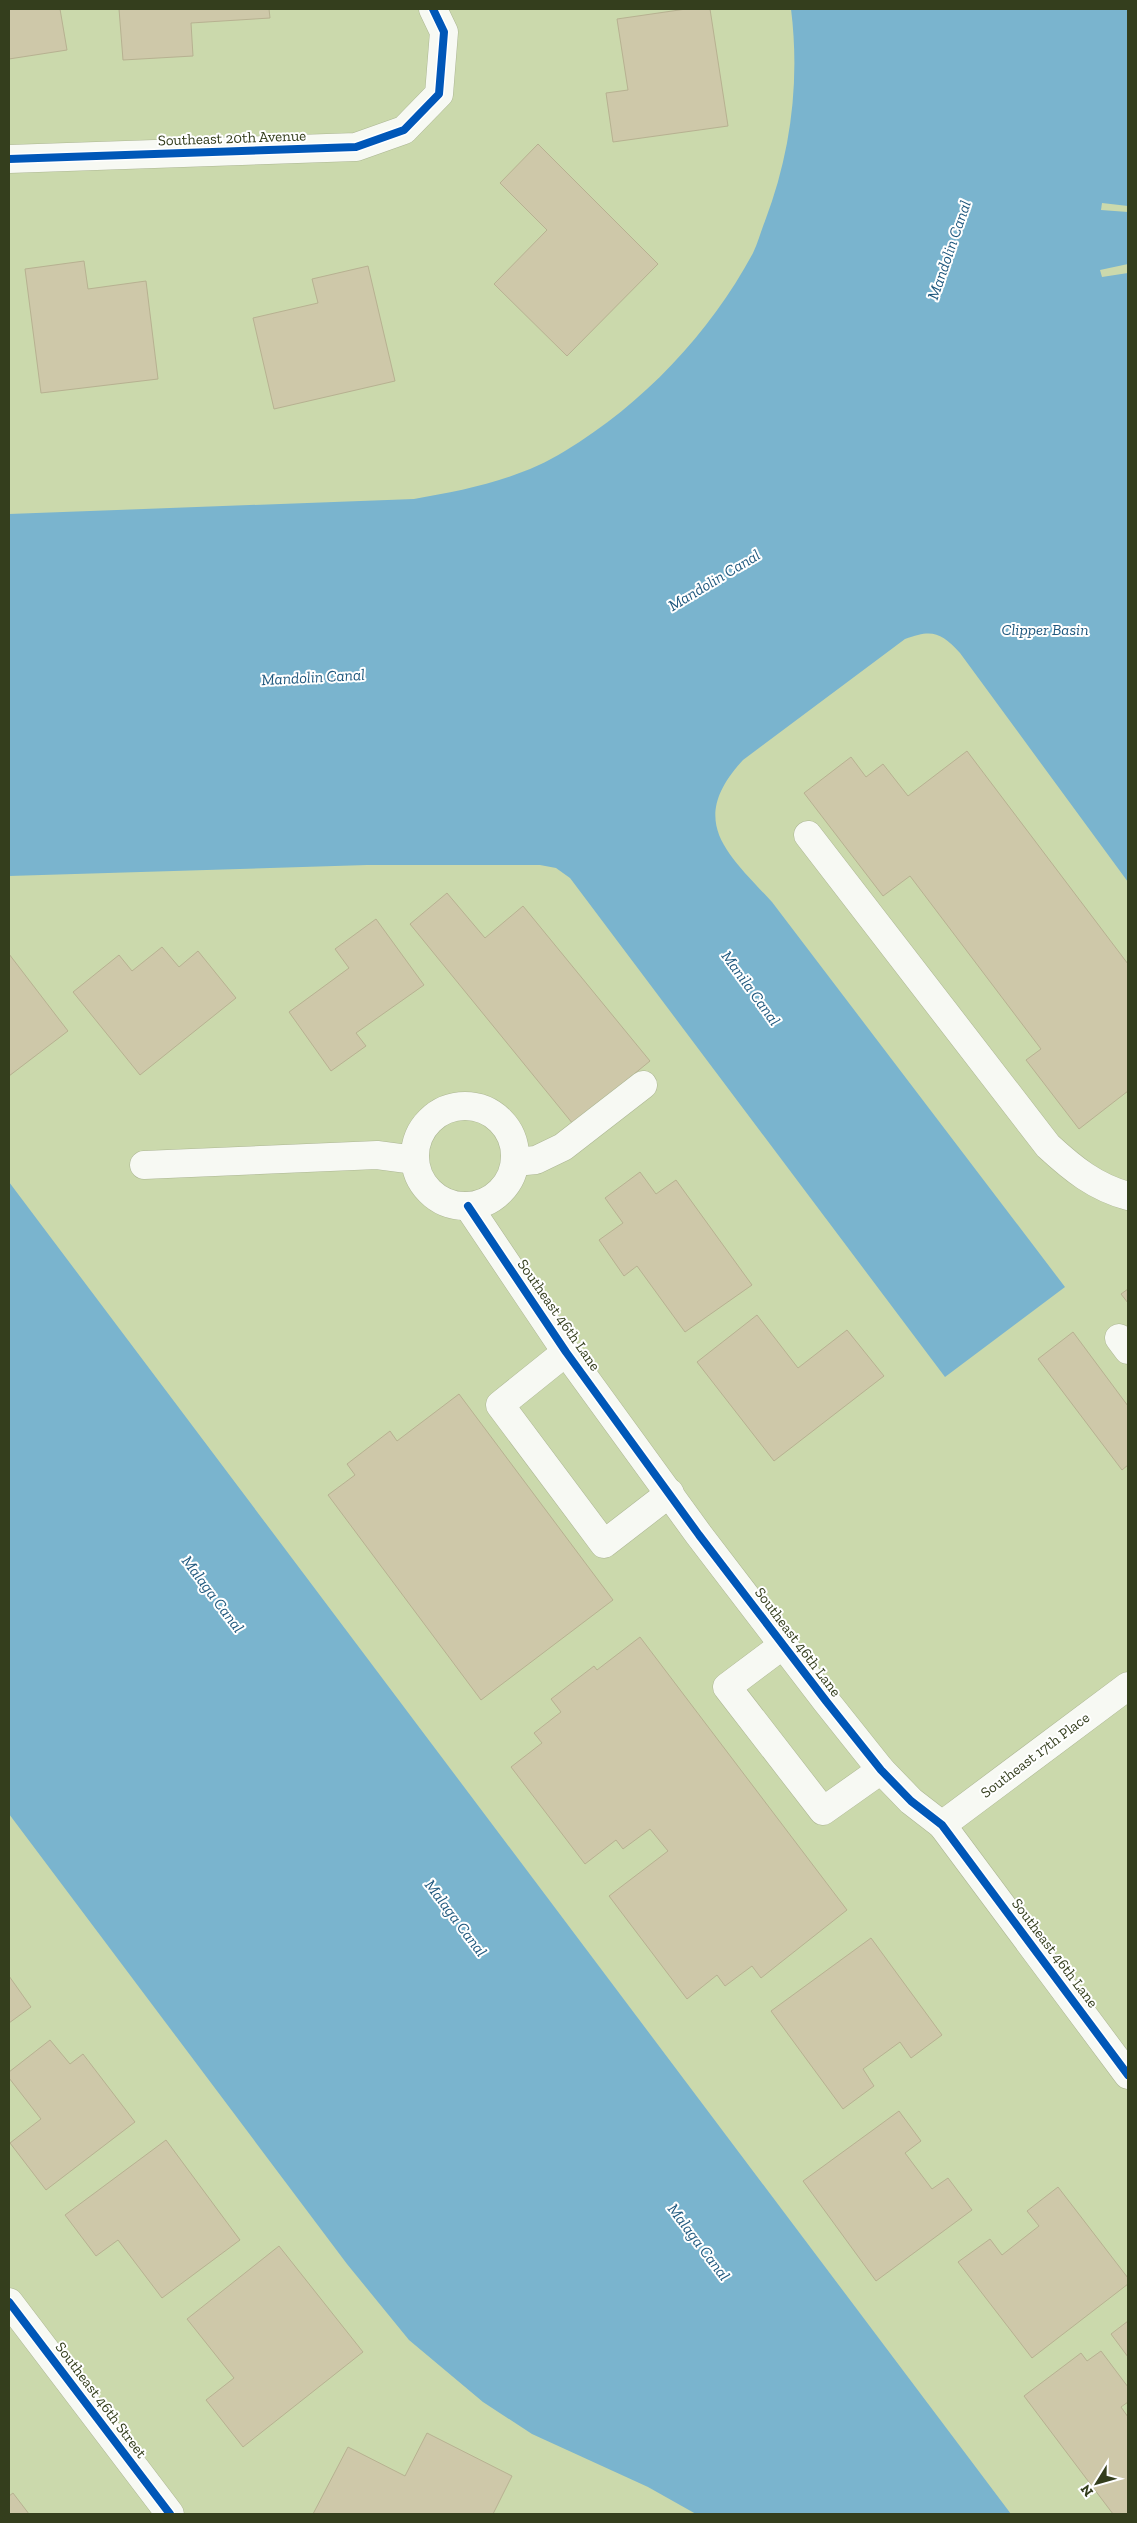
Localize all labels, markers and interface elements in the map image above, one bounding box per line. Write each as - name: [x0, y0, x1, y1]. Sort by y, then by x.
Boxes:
- street label: Southeast 20th Avenue: [157, 126, 307, 150]
- water label: Mandolin Canal: [923, 198, 975, 302]
- water label: Mandolin Canal: [665, 545, 763, 615]
- water label: Clipper Basin: [1001, 620, 1089, 639]
- water label: Mandolin Canal: [261, 665, 365, 689]
- water label: Manila Canal: [718, 947, 785, 1029]
- street label: Southeast 46th Lane: [514, 1256, 604, 1374]
- water label: Malaga Canal: [178, 1552, 248, 1636]
- street label: Southeast 46th Lane: [751, 1584, 845, 1700]
- street label: Southeast 17th Place: [977, 1708, 1093, 1802]
- water label: Malaga Canal: [421, 1876, 491, 1960]
- street label: Southeast 46th Lane: [1008, 1895, 1102, 2011]
- water label: Malaga Canal: [664, 2200, 734, 2284]
- street label: Southeast 46th Street: [51, 2338, 151, 2462]
- north arrow: [1072, 2458, 1122, 2508]
- text: N: [1077, 2481, 1097, 2500]

